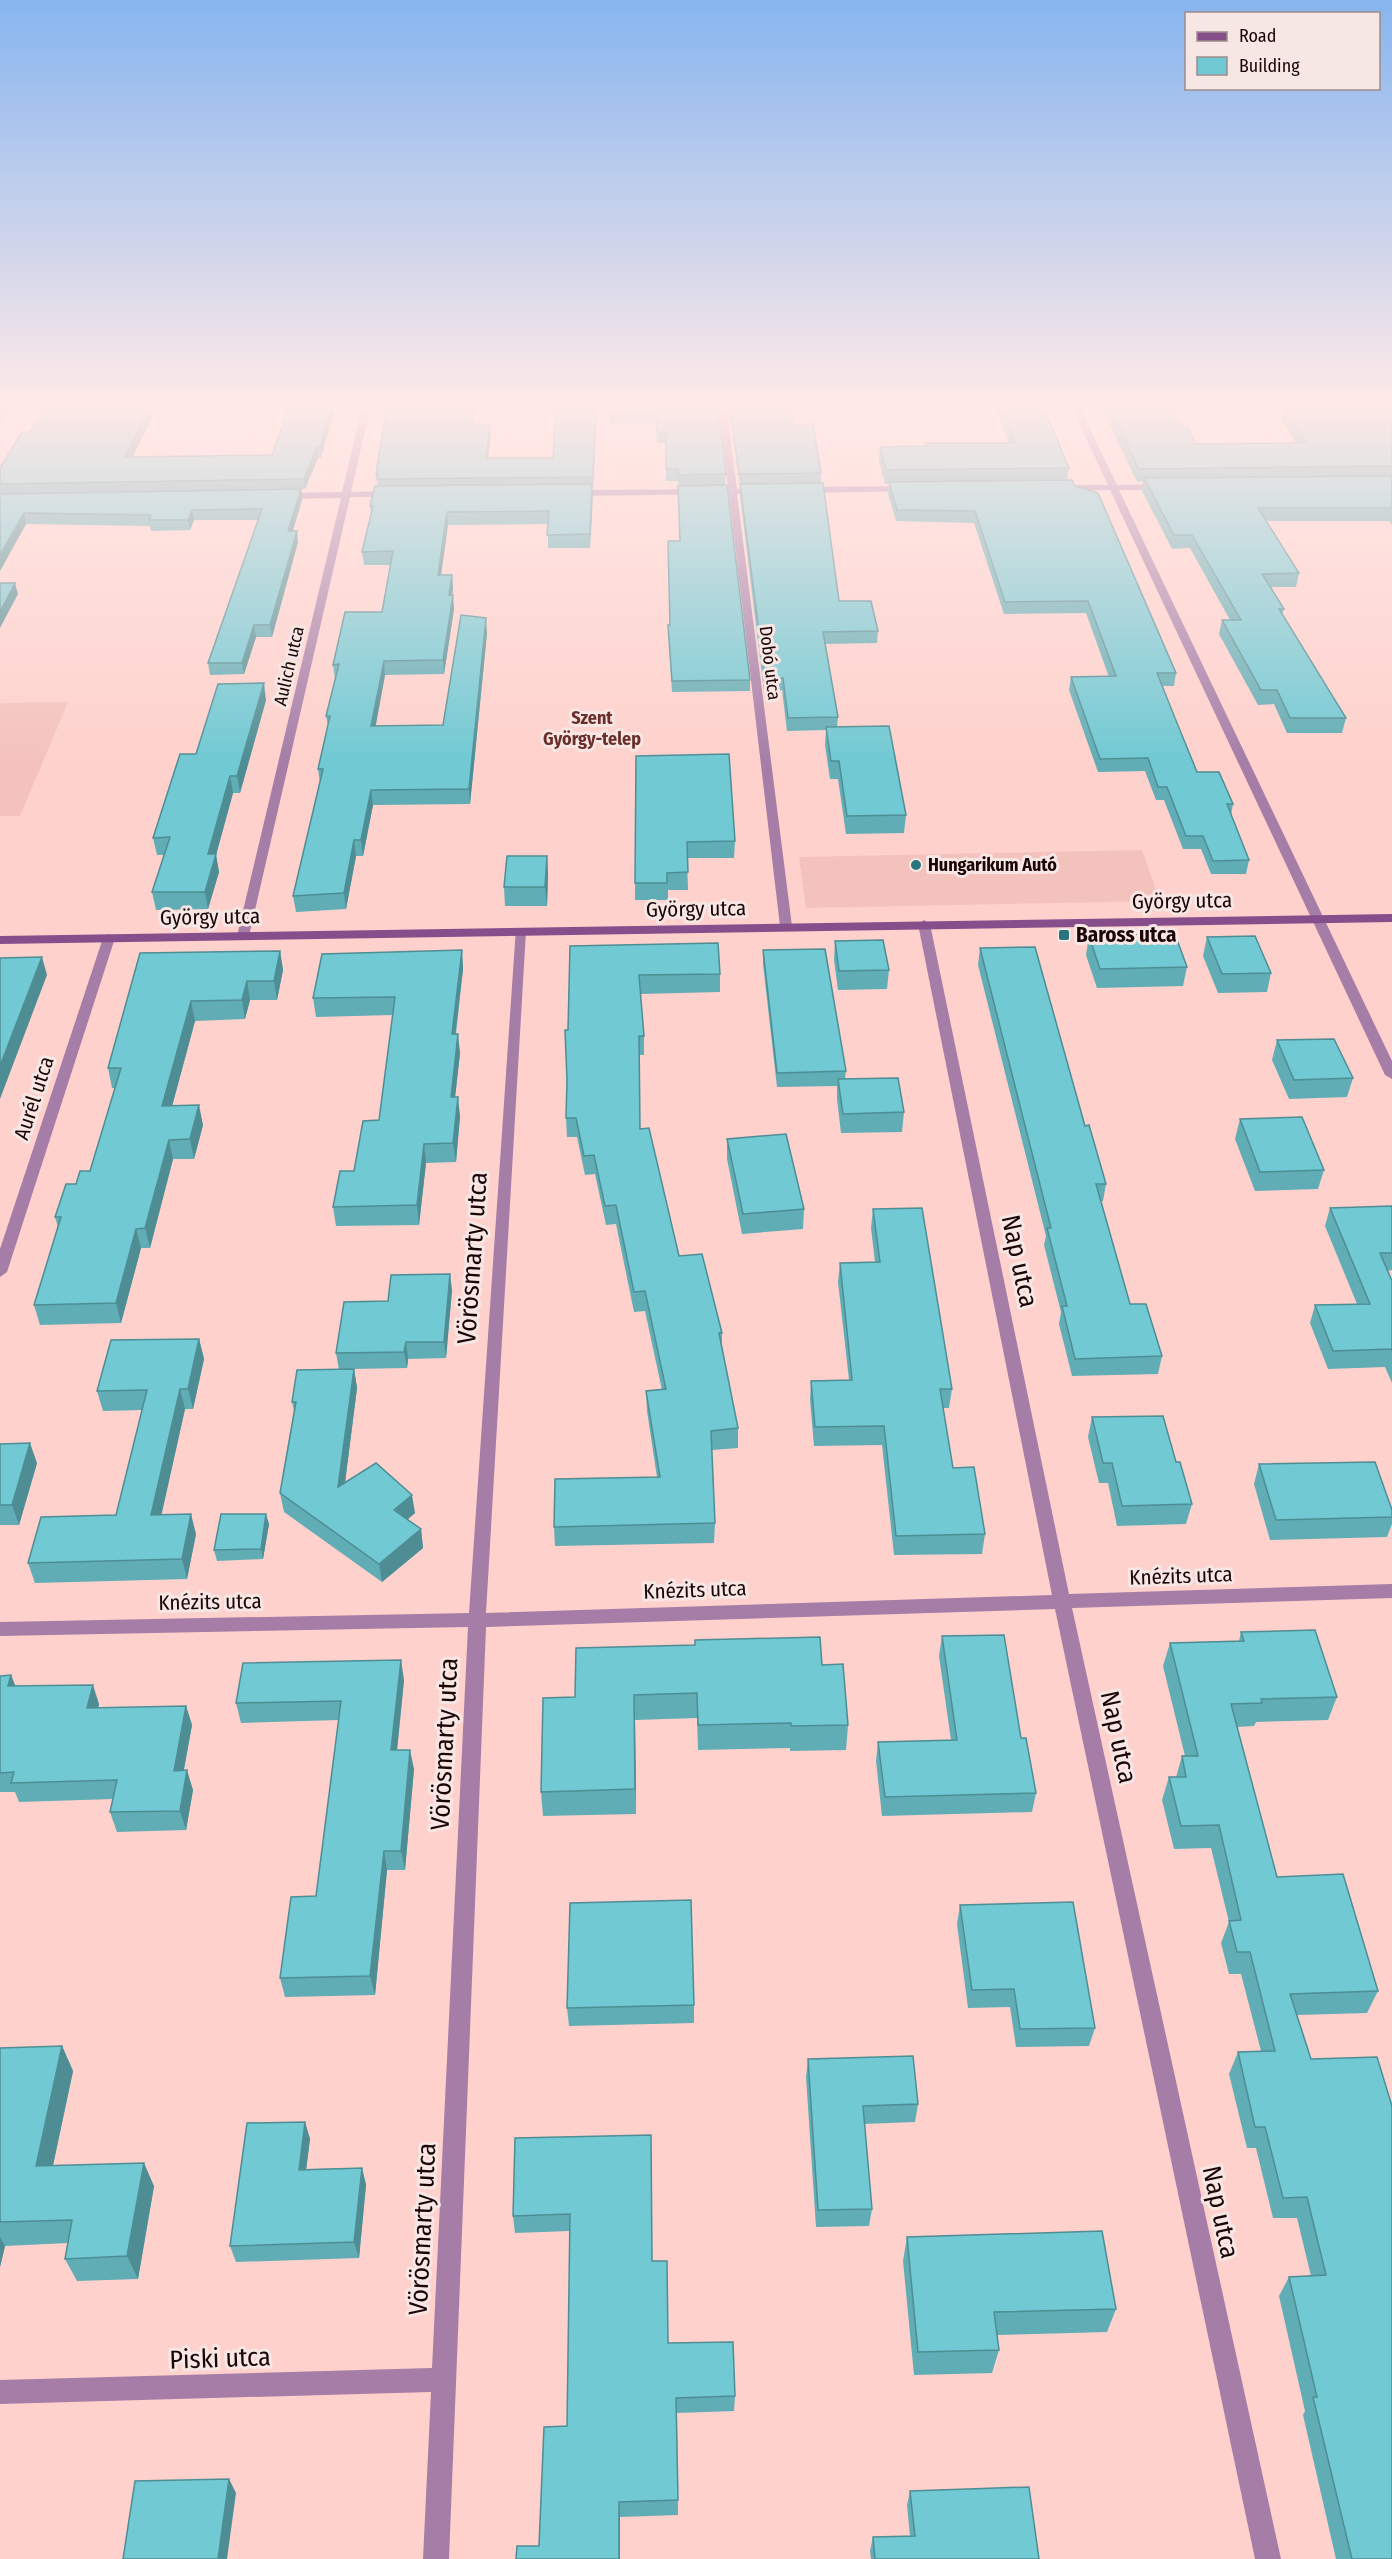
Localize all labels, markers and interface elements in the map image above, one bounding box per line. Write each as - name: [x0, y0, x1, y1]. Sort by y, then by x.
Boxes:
- legend: [1185, 12, 1380, 90]
- text: Road: [1239, 25, 1276, 47]
- text: Building: [1239, 55, 1300, 77]
- street label: Aulich utca: [269, 624, 309, 708]
- street label: Dobó utca: [755, 625, 785, 702]
- district label: Szent György-telep: [543, 707, 641, 750]
- place label: Hungarikum Autó: [928, 854, 1057, 876]
- marker: Hungarikum Autó: [909, 858, 923, 872]
- street label: György utca: [1132, 887, 1232, 915]
- street label: György utca: [646, 895, 746, 923]
- street label: György utca: [160, 903, 260, 931]
- place label: Baross utca: [1076, 922, 1176, 948]
- marker: Baross utca: [1057, 928, 1071, 942]
- street label: Aurél utca: [8, 1053, 60, 1143]
- street label: Vörösmarty utca: [451, 1171, 494, 1345]
- street label: Nap utca: [995, 1212, 1044, 1310]
- street label: Knézits utca: [1129, 1561, 1233, 1591]
- street label: Knézits utca: [643, 1575, 747, 1605]
- street label: Knézits utca: [158, 1588, 262, 1616]
- street label: Vörösmarty utca: [425, 1657, 464, 1831]
- street label: Nap utca: [1094, 1688, 1143, 1786]
- street label: Vörösmarty utca: [403, 2142, 442, 2316]
- street label: Nap utca: [1196, 2163, 1245, 2261]
- street label: Piski utca: [169, 2341, 271, 2376]

